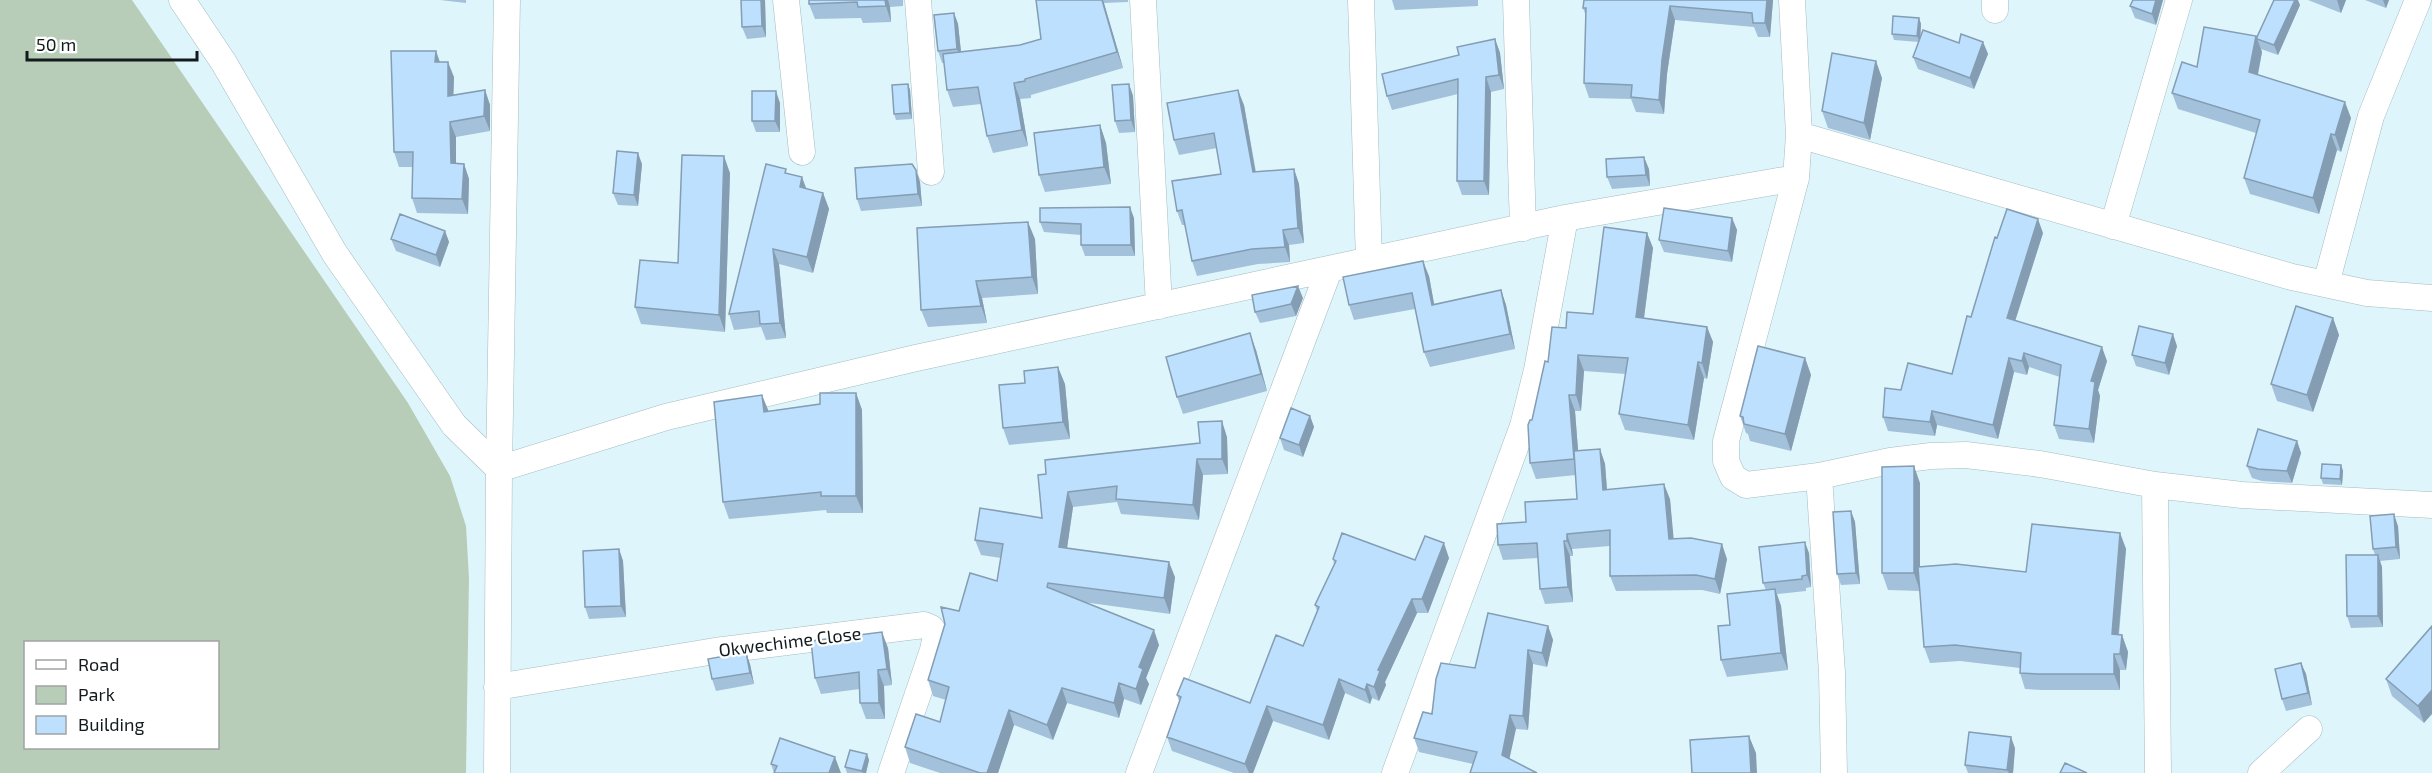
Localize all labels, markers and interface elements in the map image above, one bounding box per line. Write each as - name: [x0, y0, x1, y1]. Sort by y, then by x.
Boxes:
- scale bar: [27, 24, 196, 62]
- text: 50 m: [36, 33, 76, 55]
- street label: Okwechime Close: [717, 621, 862, 661]
- legend: [24, 641, 219, 749]
- text: Road: [78, 653, 119, 675]
- text: Park: [78, 683, 115, 705]
- text: Building: [78, 713, 145, 735]

